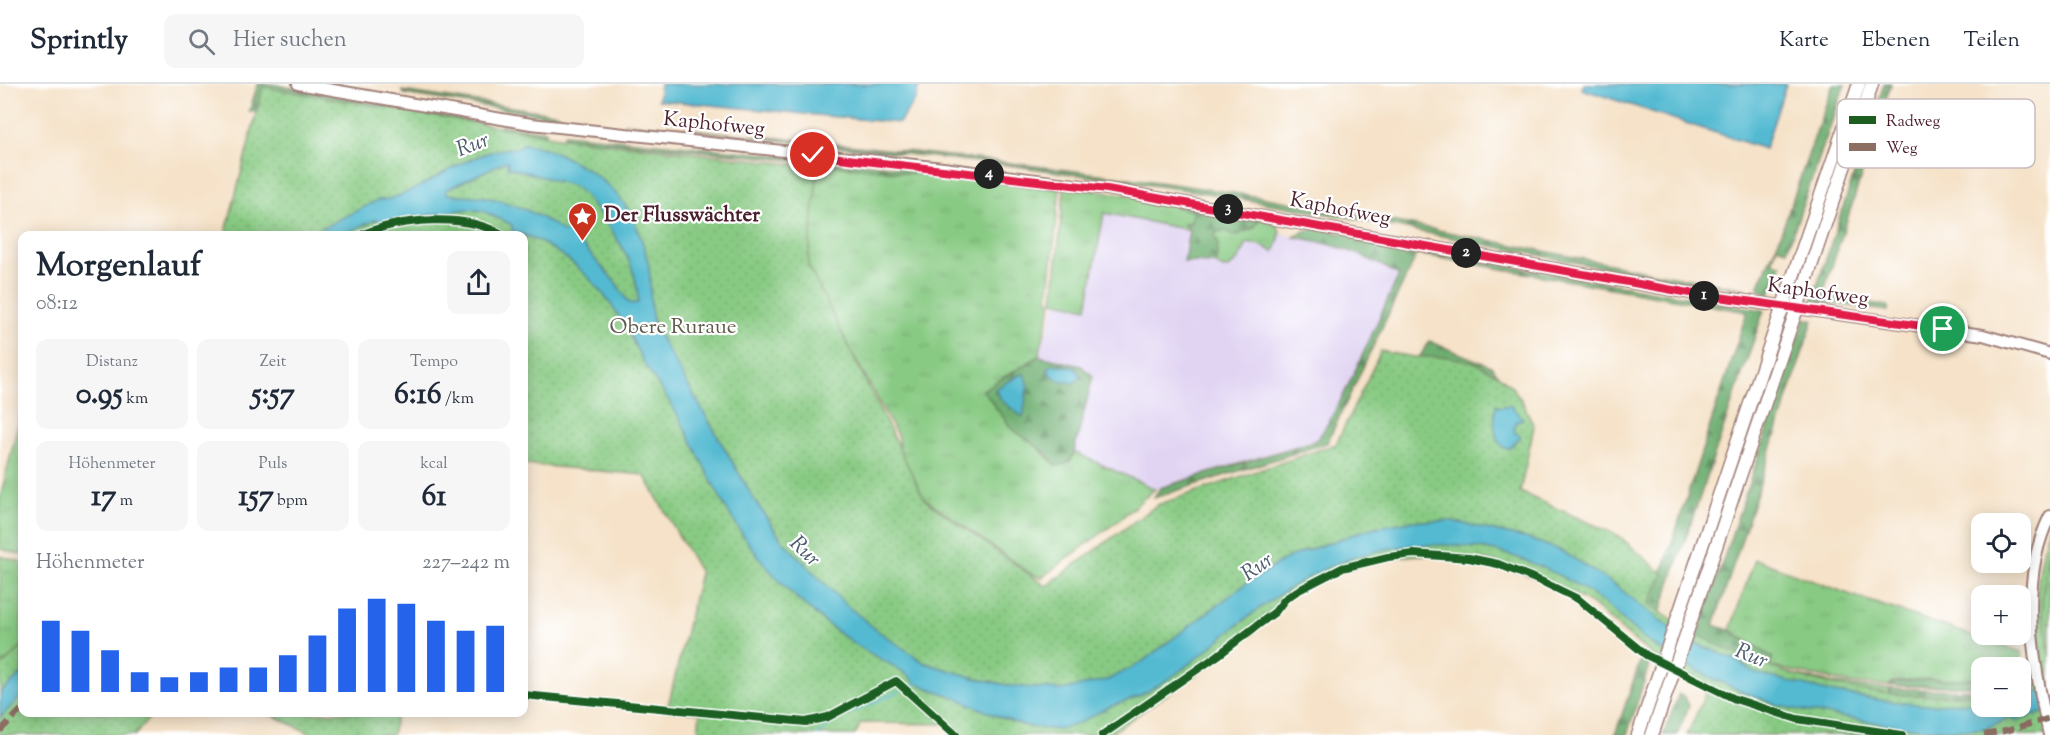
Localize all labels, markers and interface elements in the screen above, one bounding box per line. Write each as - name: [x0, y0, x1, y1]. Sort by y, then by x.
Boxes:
- search box: [164, 14, 584, 68]
- text: Sprintly: [30, 21, 128, 61]
- icon: search: [185, 25, 218, 58]
- text: Hier suchen: [233, 25, 347, 57]
- text: Karte: [1779, 26, 1829, 56]
- text: Ebenen: [1862, 26, 1930, 56]
- text: Teilen: [1963, 26, 2020, 56]
- legend: [1837, 99, 2035, 168]
- street label: Kaphofweg: [662, 105, 766, 145]
- text: Radweg: [1886, 111, 1940, 134]
- water label: Rur: [452, 125, 494, 167]
- pin: [787, 129, 838, 180]
- icon: check: [796, 138, 829, 171]
- text: Weg: [1886, 138, 1918, 161]
- pin: 4: [974, 159, 1004, 189]
- text: 4: [985, 162, 993, 185]
- street label: Kaphofweg: [1287, 186, 1393, 234]
- pin: 3: [1213, 194, 1243, 224]
- text: 3: [1225, 197, 1231, 220]
- place icon: Der Flusswächter: [567, 200, 599, 242]
- place label: Der Flusswächter: [604, 201, 760, 231]
- pin: 2: [1451, 238, 1481, 268]
- text: 2: [1462, 241, 1470, 264]
- text: Morgenlauf: [36, 243, 201, 291]
- button: share: [447, 251, 510, 314]
- street label: Kaphofweg: [1765, 271, 1871, 315]
- pin: 1: [1689, 281, 1719, 311]
- text: 1: [1701, 284, 1707, 307]
- text: 08:12: [36, 290, 78, 319]
- pin: [1917, 303, 1968, 354]
- icon: arrive: [1926, 312, 1959, 345]
- park label: Obere Ruraue: [609, 313, 737, 343]
- text: Distanz: [86, 351, 138, 374]
- text: Zeit: [260, 351, 286, 374]
- text: Tempo: [410, 351, 458, 374]
- text: 0.95: [76, 374, 123, 417]
- text: 5:57: [251, 374, 295, 417]
- text: 6:16: [394, 374, 442, 417]
- text: km: [123, 388, 148, 411]
- text: /km: [442, 388, 474, 411]
- text: Höhenmeter: [69, 453, 155, 476]
- text: Puls: [259, 453, 287, 476]
- text: kcal: [420, 453, 448, 476]
- text: 17: [91, 476, 116, 519]
- text: 157: [238, 476, 274, 519]
- text: 61: [422, 476, 446, 519]
- text: m: [116, 490, 133, 513]
- text: bpm: [274, 490, 308, 513]
- map controls: [1971, 513, 2031, 717]
- button: locate: [1971, 513, 2031, 573]
- water label: Rur: [781, 529, 827, 575]
- water label: Rur: [1235, 545, 1281, 591]
- text: Höhenmeter: [36, 549, 145, 578]
- text: 227–242 m: [422, 549, 510, 578]
- button: +: [1971, 585, 2031, 645]
- water label: Rur: [1730, 636, 1772, 678]
- button: −: [1971, 657, 2031, 717]

